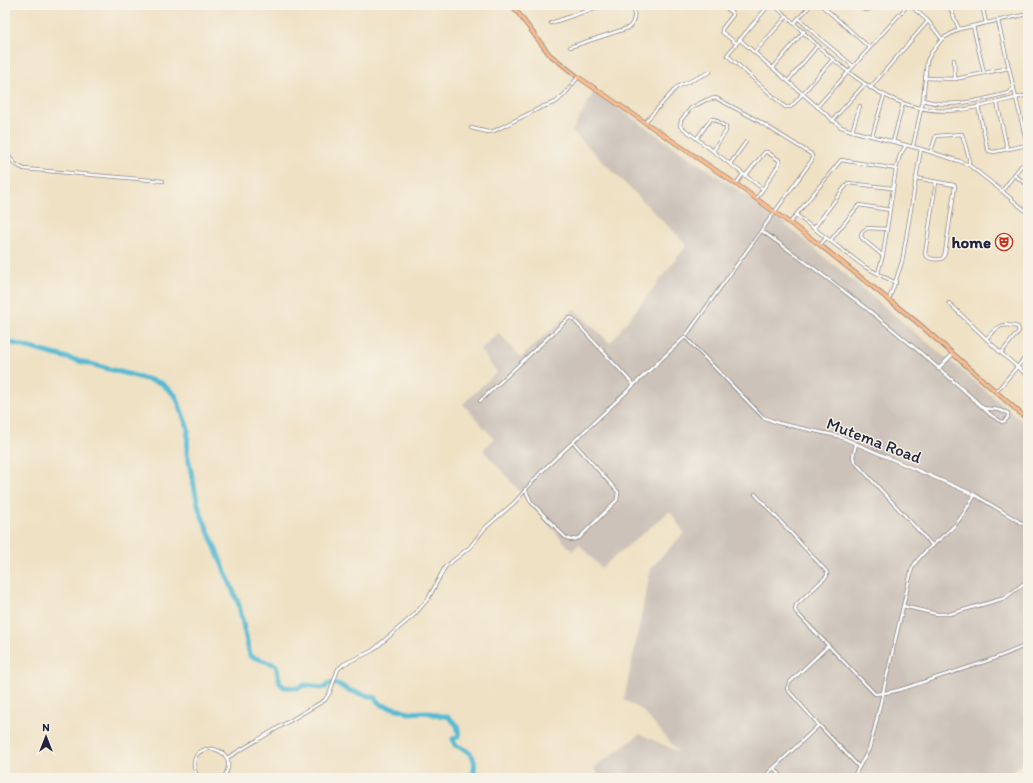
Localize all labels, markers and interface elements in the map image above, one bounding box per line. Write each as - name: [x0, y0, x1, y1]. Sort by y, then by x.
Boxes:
- place label: home: [951, 232, 991, 252]
- theatre icon: home: [994, 232, 1014, 252]
- street label: Mutema Road: [824, 413, 925, 468]
- north arrow: [26, 717, 66, 757]
- text: N: [42, 721, 50, 734]

